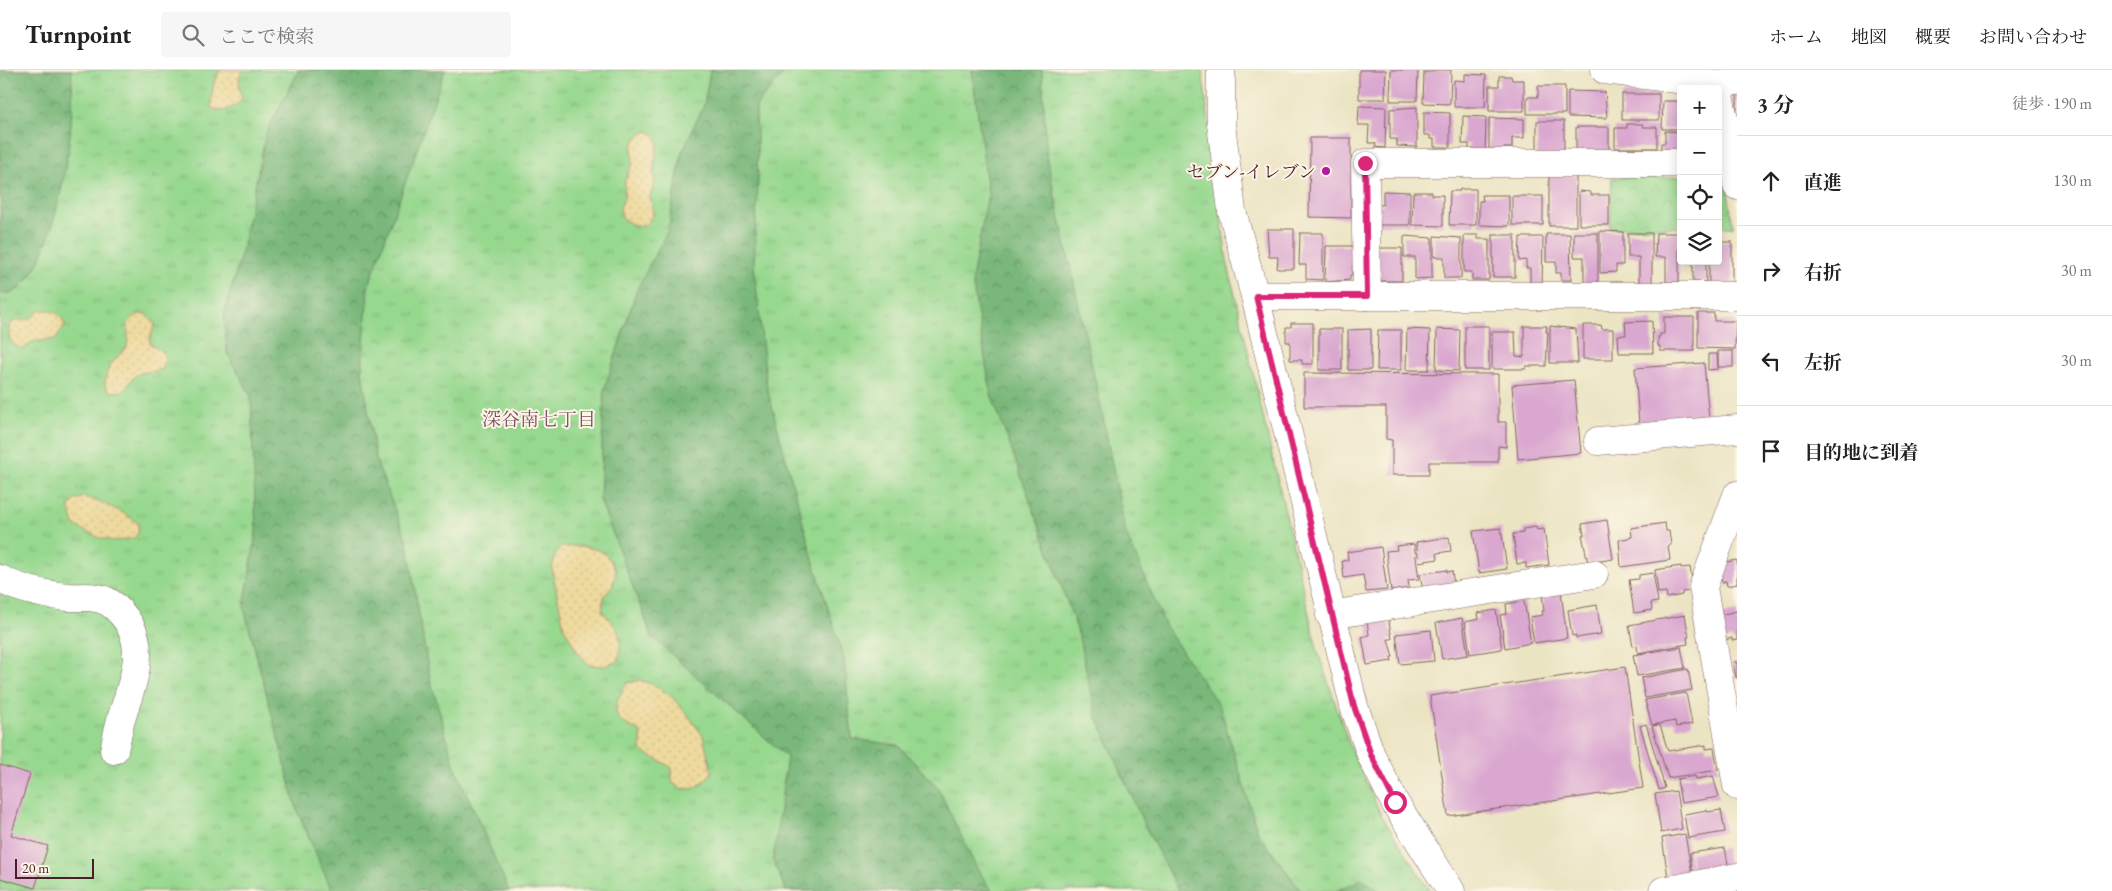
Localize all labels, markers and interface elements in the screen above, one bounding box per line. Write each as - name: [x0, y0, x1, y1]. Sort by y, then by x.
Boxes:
- search box: [161, 12, 511, 57]
- text: Turnpoint: [25, 19, 131, 50]
- icon: search: [179, 21, 207, 49]
- text: ここで検索: [219, 24, 314, 49]
- text: ホーム: [1769, 25, 1823, 48]
- text: 地図: [1851, 25, 1887, 48]
- text: 概要: [1915, 25, 1951, 48]
- text: お問い合わせ: [1979, 25, 2087, 48]
- map controls: [1677, 85, 1722, 265]
- button: +: [1677, 85, 1722, 130]
- text: 3 分: [1757, 91, 1794, 118]
- text: 徒歩 · 190 m: [2012, 93, 2092, 114]
- button: −: [1677, 130, 1722, 175]
- route end: [1354, 152, 1377, 175]
- place label: セブン-イレブン: [1187, 160, 1316, 183]
- marker: セブン-イレブン: [1320, 165, 1332, 177]
- icon: ahead: [1757, 167, 1785, 195]
- text: 直進: [1804, 170, 1842, 195]
- text: 130 m: [2053, 170, 2092, 191]
- button: locate: [1677, 175, 1722, 220]
- button: layers: [1677, 220, 1722, 265]
- icon: right: [1757, 257, 1785, 285]
- text: 右折: [1804, 260, 1842, 285]
- text: 30 m: [2061, 260, 2092, 281]
- icon: left: [1757, 347, 1785, 375]
- text: 左折: [1804, 350, 1842, 375]
- text: 30 m: [2061, 350, 2092, 371]
- district label: 深谷南七丁目: [482, 407, 596, 432]
- icon: arrive: [1757, 437, 1785, 465]
- text: 目的地に到着: [1804, 440, 1918, 465]
- route start: [1384, 791, 1407, 814]
- scale bar: [15, 856, 94, 879]
- text: 20 m: [22, 859, 49, 877]

